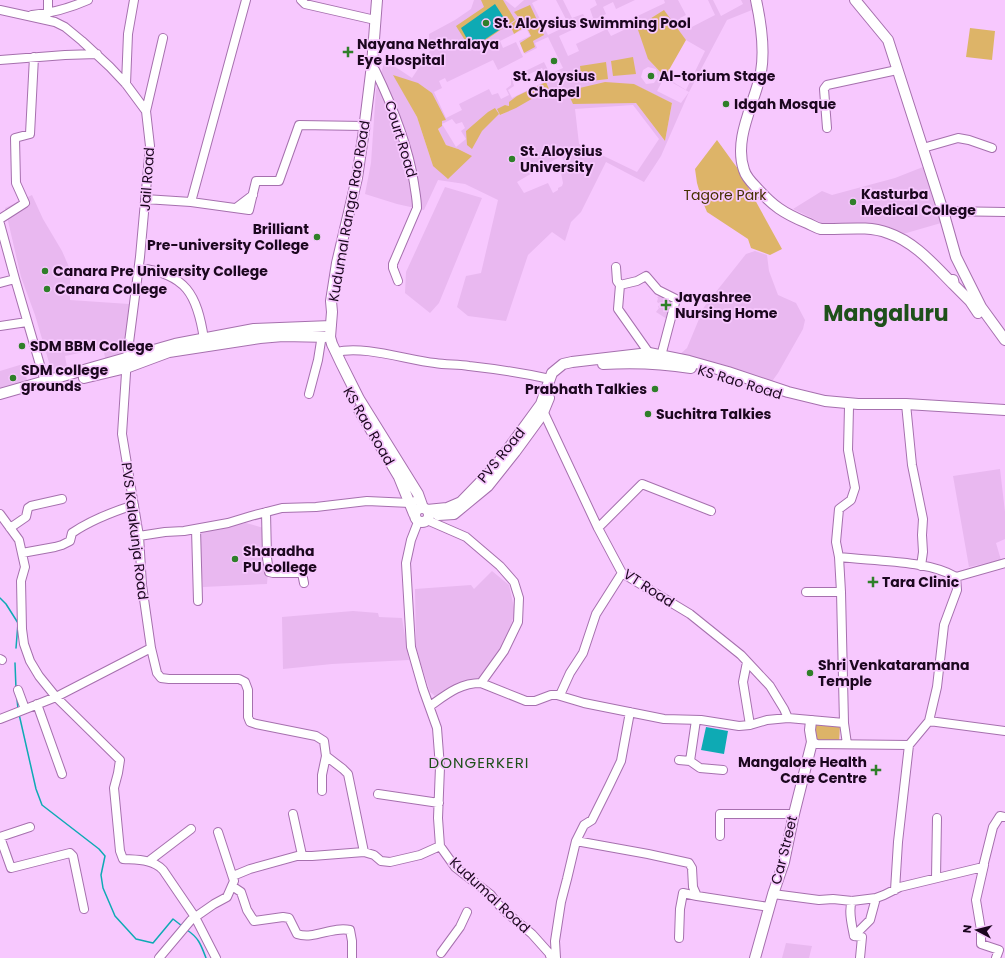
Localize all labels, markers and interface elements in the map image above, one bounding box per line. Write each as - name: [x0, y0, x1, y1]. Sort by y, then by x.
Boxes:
- place label: St. Aloysius Swimming Pool: [494, 13, 691, 33]
- marker: St. Aloysius Swimming Pool: [481, 18, 491, 28]
- place label: Nayana Nethralaya Eye Hospital: [357, 34, 499, 70]
- marker: Nayana Nethralaya Eye Hospital: [342, 46, 354, 58]
- marker: St. Aloysius Chapel: [549, 56, 559, 66]
- place label: St. Aloysius Chapel: [513, 66, 595, 102]
- place label: Al-torium Stage: [659, 66, 776, 86]
- marker: Al-torium Stage: [646, 71, 656, 81]
- place label: Idgah Mosque: [734, 94, 837, 114]
- street label: Court Road: [380, 98, 422, 180]
- marker: Idgah Mosque: [721, 99, 731, 109]
- street label: Kudumal Ranga Rao Road: [323, 119, 375, 303]
- place label: St. Aloysius University: [520, 141, 603, 177]
- street label: Jail Road: [135, 146, 159, 212]
- marker: St. Aloysius University: [507, 154, 517, 164]
- place label: Kasturba Medical College: [861, 184, 976, 220]
- park label: Tagore Park: [683, 185, 767, 205]
- marker: Kasturba Medical College: [848, 197, 858, 207]
- place label: Brilliant Pre-university College: [147, 219, 309, 255]
- marker: Brilliant Pre-university College: [312, 232, 322, 242]
- place label: Canara Pre University College: [53, 261, 268, 281]
- marker: Canara Pre University College: [40, 266, 50, 276]
- place label: Canara College: [55, 279, 168, 299]
- marker: Canara College: [42, 284, 52, 294]
- place label: Jayashree Nursing Home: [675, 287, 778, 323]
- district label: Mangaluru: [823, 298, 949, 329]
- marker: Jayashree Nursing Home: [660, 299, 672, 311]
- place label: SDM BBM College: [30, 336, 154, 356]
- marker: SDM BBM College: [17, 341, 27, 351]
- place label: SDM college grounds: [21, 360, 108, 396]
- street label: KS Rao Road: [695, 360, 785, 404]
- marker: SDM college grounds: [8, 373, 18, 383]
- place label: Prabhath Talkies: [525, 379, 647, 399]
- street label: KS Rao Road: [338, 383, 400, 469]
- marker: Prabhath Talkies: [650, 384, 660, 394]
- place label: Suchitra Talkies: [656, 404, 772, 424]
- marker: Suchitra Talkies: [643, 409, 653, 419]
- street label: PVS Road: [472, 423, 530, 487]
- street label: PVS Kalakunja Road: [117, 461, 153, 601]
- place label: Sharadha PU college: [243, 541, 317, 577]
- marker: Sharadha PU college: [230, 554, 240, 564]
- street label: VT Road: [620, 564, 678, 612]
- place label: Tara Clinic: [882, 572, 960, 592]
- marker: Tara Clinic: [867, 576, 879, 588]
- place label: Shri Venkataramana Temple: [818, 655, 970, 691]
- marker: Shri Venkataramana Temple: [805, 668, 815, 678]
- district label: DONGERKERI: [429, 752, 529, 773]
- place label: Mangalore Health Care Centre: [738, 752, 867, 788]
- marker: Mangalore Health Care Centre: [870, 764, 882, 776]
- street label: Car Street: [766, 814, 802, 886]
- street label: Kudumal Road: [445, 852, 535, 938]
- north arrow: [957, 910, 997, 950]
- text: N: [959, 924, 976, 934]

